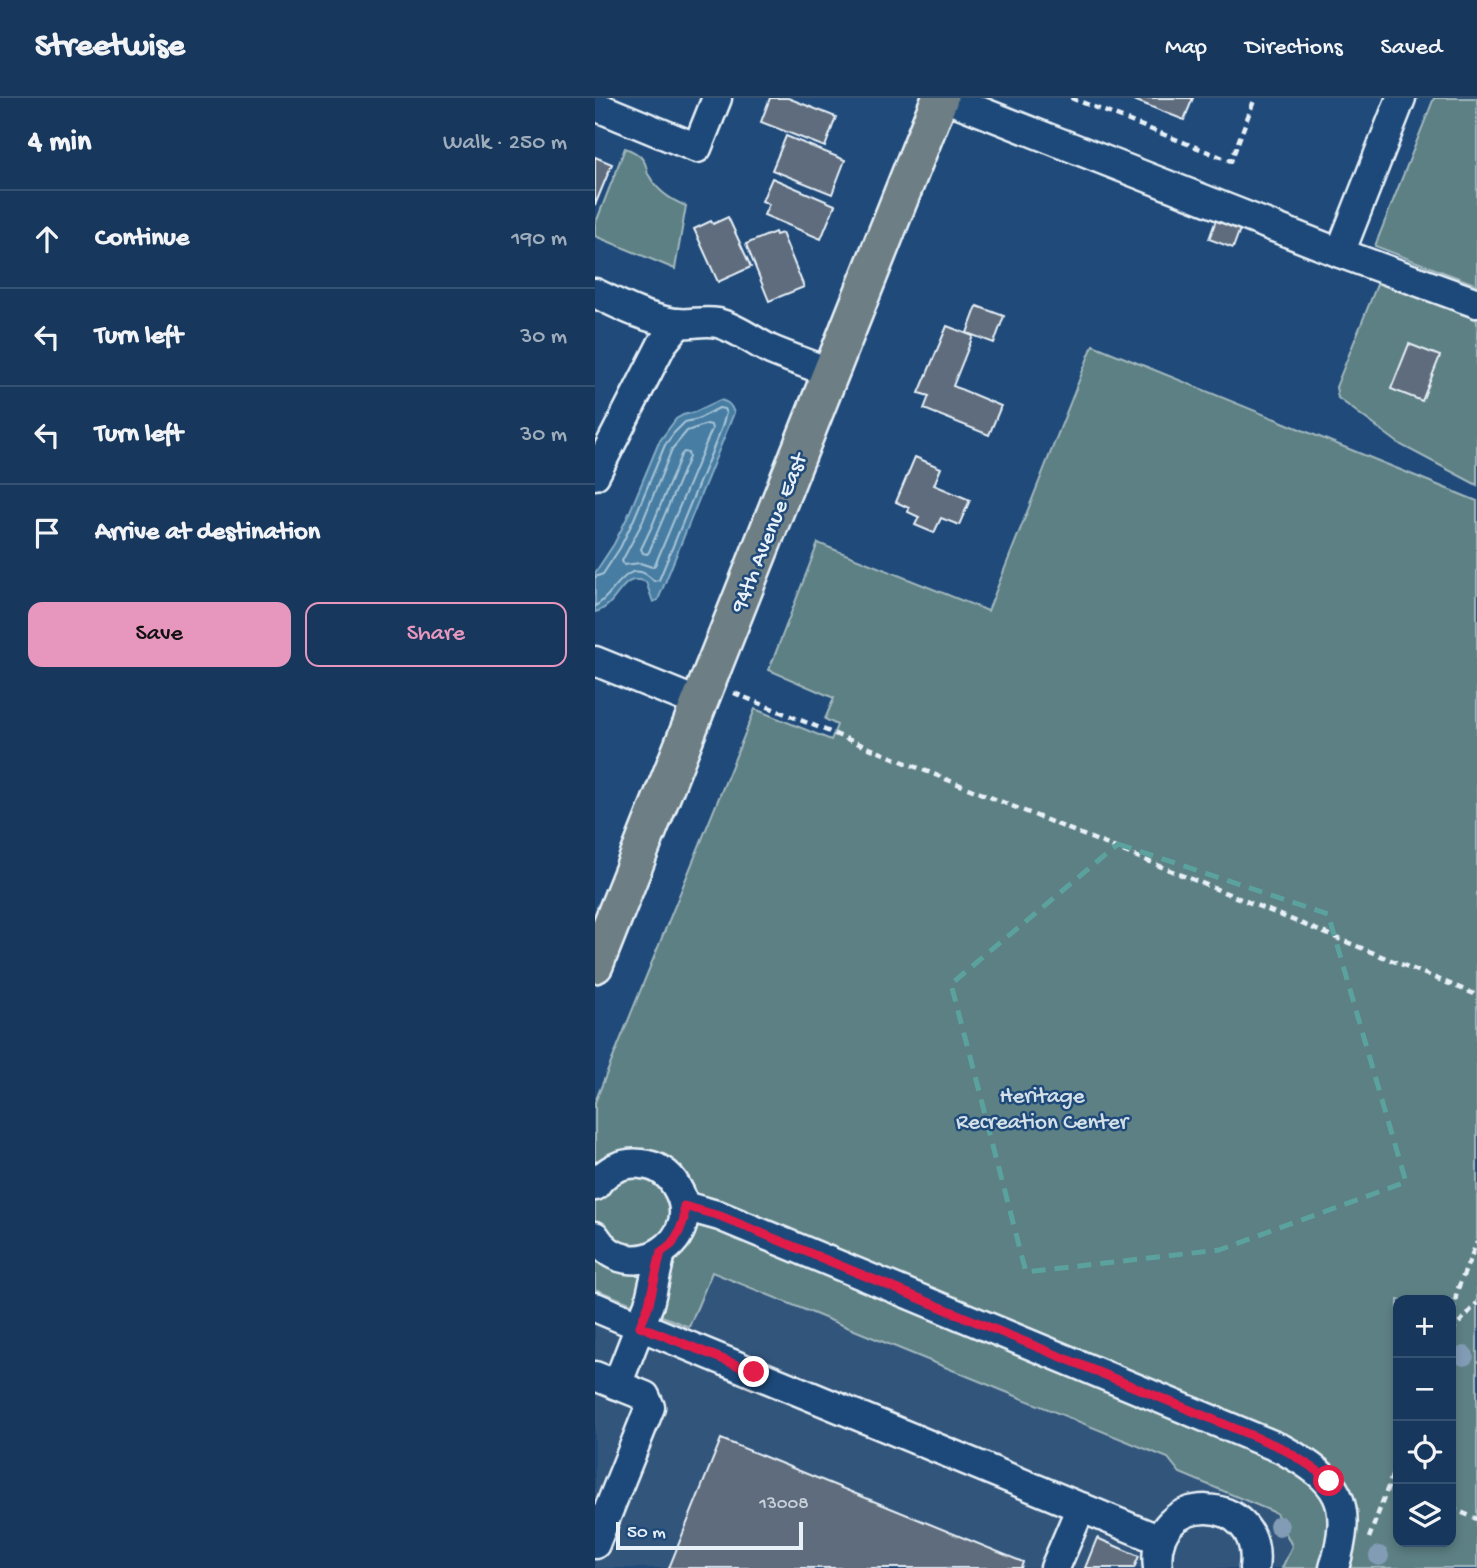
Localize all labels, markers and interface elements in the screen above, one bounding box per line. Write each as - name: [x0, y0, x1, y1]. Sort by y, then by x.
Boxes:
- text: Streetwise: [35, 29, 185, 67]
- text: Map: [1165, 34, 1207, 63]
- text: Directions: [1245, 34, 1343, 63]
- text: Saved: [1381, 34, 1442, 63]
- text: 4 min: [28, 126, 91, 161]
- text: Walk · 250 m: [443, 130, 567, 157]
- icon: ahead: [28, 220, 66, 258]
- text: Continue: [95, 224, 189, 255]
- text: 190 m: [511, 226, 567, 253]
- icon: left: [28, 318, 66, 356]
- text: Turn left: [95, 322, 183, 353]
- text: 30 m: [520, 324, 567, 351]
- icon: left: [28, 416, 66, 454]
- text: Turn left: [95, 420, 183, 451]
- text: 30 m: [520, 422, 567, 449]
- street label: 94th Avenue East: [726, 448, 815, 618]
- icon: arrive: [28, 514, 66, 552]
- text: Arrive at destination: [95, 518, 320, 549]
- button: Save: [28, 602, 291, 667]
- button: Share: [305, 602, 567, 667]
- park label: Heritage Recreation Center: [956, 1084, 1130, 1137]
- map controls: [1393, 1295, 1456, 1547]
- button: +: [1393, 1295, 1456, 1358]
- route end: [738, 1356, 769, 1387]
- button: −: [1393, 1358, 1456, 1421]
- button: locate: [1393, 1421, 1456, 1484]
- route start: [1313, 1465, 1344, 1496]
- button: layers: [1393, 1484, 1456, 1547]
- house number: 13008: [758, 1493, 809, 1516]
- scale bar: [616, 1519, 803, 1551]
- text: 50 m: [627, 1522, 666, 1545]

